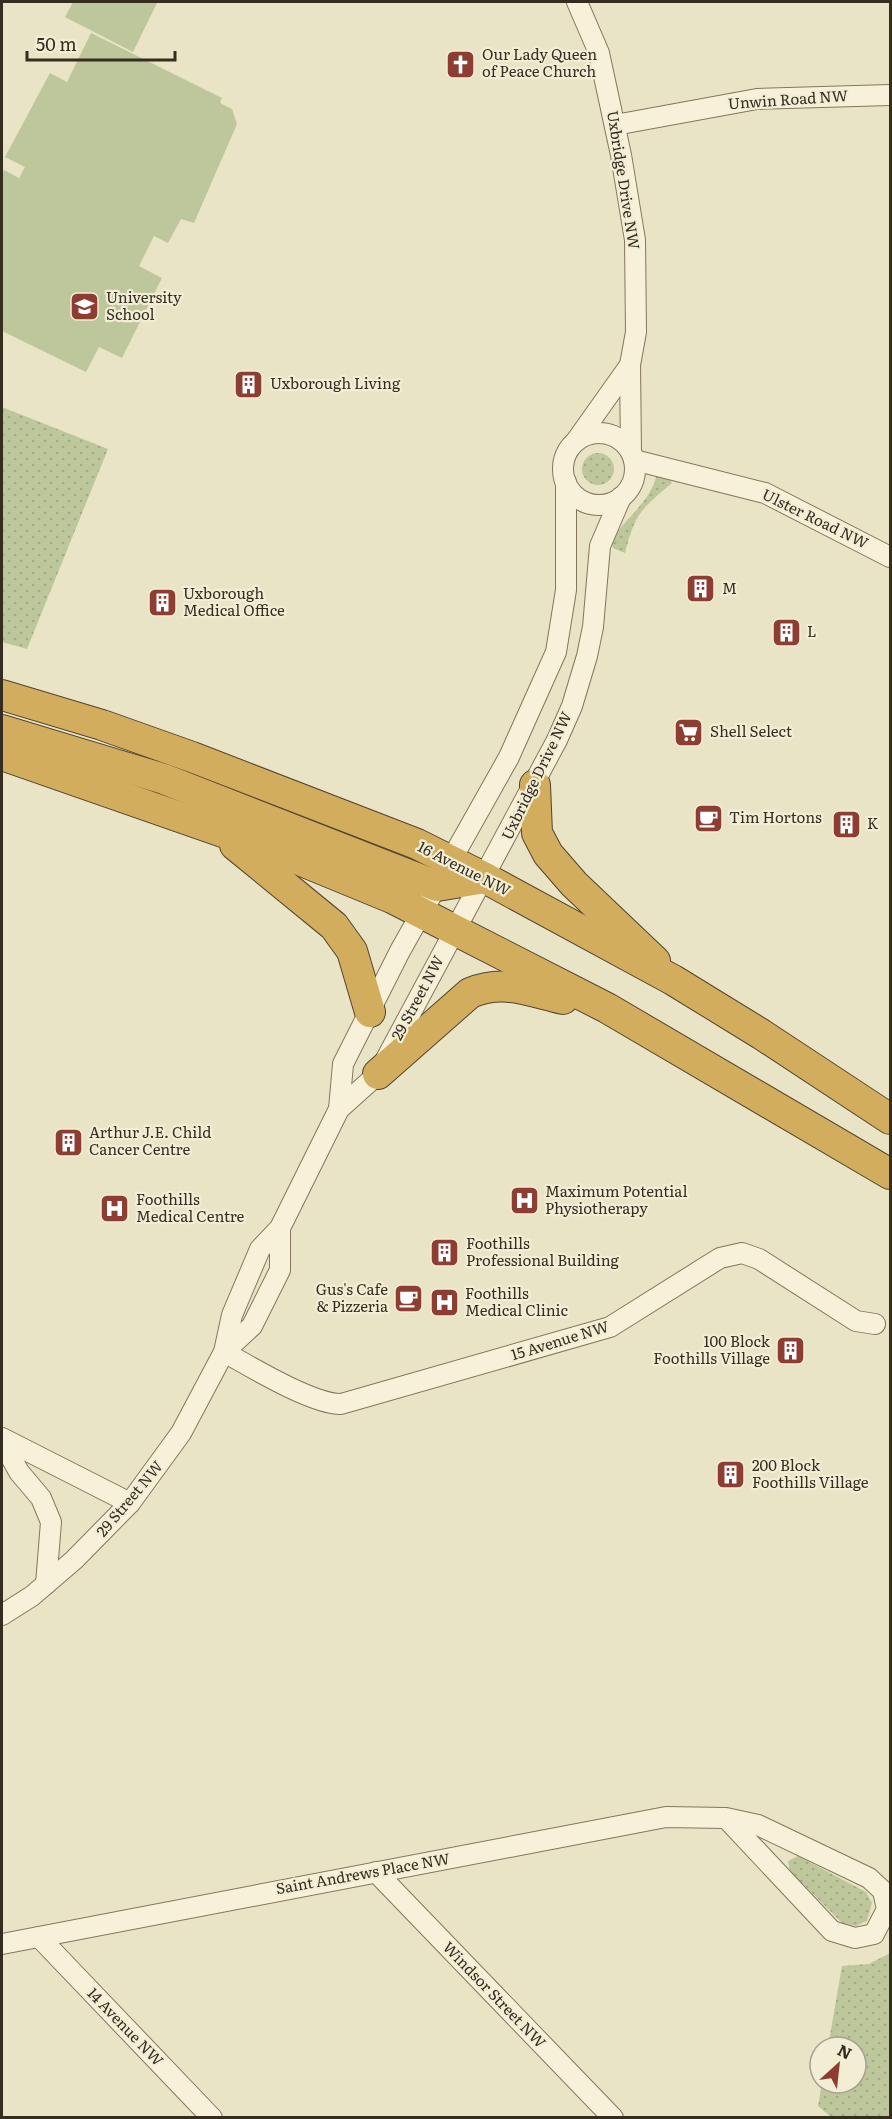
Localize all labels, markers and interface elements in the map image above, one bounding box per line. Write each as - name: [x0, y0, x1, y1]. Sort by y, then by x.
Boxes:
- scale bar: [27, 24, 176, 62]
- text: 50 m: [36, 30, 77, 57]
- place label: Our Lady Queen of Peace Church: [482, 42, 597, 82]
- church icon: Our Lady Queen of Peace Church: [445, 48, 477, 80]
- street label: Unwin Road NW: [727, 83, 849, 114]
- street label: Uxbridge Drive NW: [602, 109, 647, 252]
- place label: University School: [106, 285, 182, 325]
- school or university icon: University School: [69, 291, 101, 323]
- building icon: Uxborough Living: [233, 368, 265, 400]
- place label: Uxborough Living: [270, 371, 401, 394]
- street label: Ulster Road NW: [759, 482, 873, 554]
- building icon: M: [685, 573, 717, 605]
- place label: M: [722, 576, 737, 599]
- place label: Uxborough Medical Office: [183, 581, 285, 621]
- building icon: Uxborough Medical Office: [146, 587, 178, 619]
- building icon: L: [770, 616, 802, 648]
- place label: L: [807, 619, 817, 642]
- street label: Uxbridge Drive NW: [495, 707, 577, 844]
- supermarket icon: Shell Select: [673, 716, 705, 748]
- place label: Shell Select: [710, 719, 792, 742]
- cafe icon: Tim Hortons: [692, 802, 724, 834]
- place label: Tim Hortons: [729, 805, 822, 828]
- building icon: K: [830, 808, 862, 840]
- place label: K: [867, 811, 879, 834]
- street label: 16 Avenue NW: [414, 834, 516, 901]
- street label: 29 Street NW: [385, 950, 449, 1044]
- place label: Arthur J.E. Child Cancer Centre: [89, 1120, 211, 1160]
- building icon: Arthur J.E. Child Cancer Centre: [52, 1126, 84, 1158]
- place label: Maximum Potential Physiotherapy: [545, 1179, 687, 1219]
- hospital icon: Maximum Potential Physiotherapy: [508, 1185, 540, 1217]
- place label: Foothills Medical Centre: [136, 1187, 245, 1227]
- hospital icon: Foothills Medical Centre: [99, 1193, 131, 1225]
- place label: Foothills Professional Building: [466, 1231, 620, 1271]
- building icon: Foothills Professional Building: [429, 1237, 461, 1269]
- place label: Gus's Cafe & Pizzeria: [316, 1277, 389, 1317]
- place label: Foothills Medical Clinic: [465, 1281, 569, 1321]
- cafe icon: Gus's Cafe & Pizzeria: [393, 1283, 425, 1315]
- hospital icon: Foothills Medical Clinic: [428, 1287, 460, 1319]
- street label: 15 Avenue NW: [508, 1314, 612, 1365]
- place label: 100 Block Foothills Village: [653, 1329, 771, 1369]
- building icon: 100 Block Foothills Village: [775, 1335, 807, 1367]
- place label: 200 Block Foothills Village: [752, 1453, 869, 1493]
- street label: 29 Street NW: [90, 1454, 168, 1541]
- building icon: 200 Block Foothills Village: [715, 1459, 747, 1491]
- street label: Saint Andrews Place NW: [274, 1846, 452, 1899]
- street label: Windsor Street NW: [438, 1935, 553, 2053]
- street label: 14 Avenue NW: [83, 1982, 170, 2071]
- north arrow: [808, 2035, 868, 2095]
- text: N: [834, 2037, 857, 2064]

